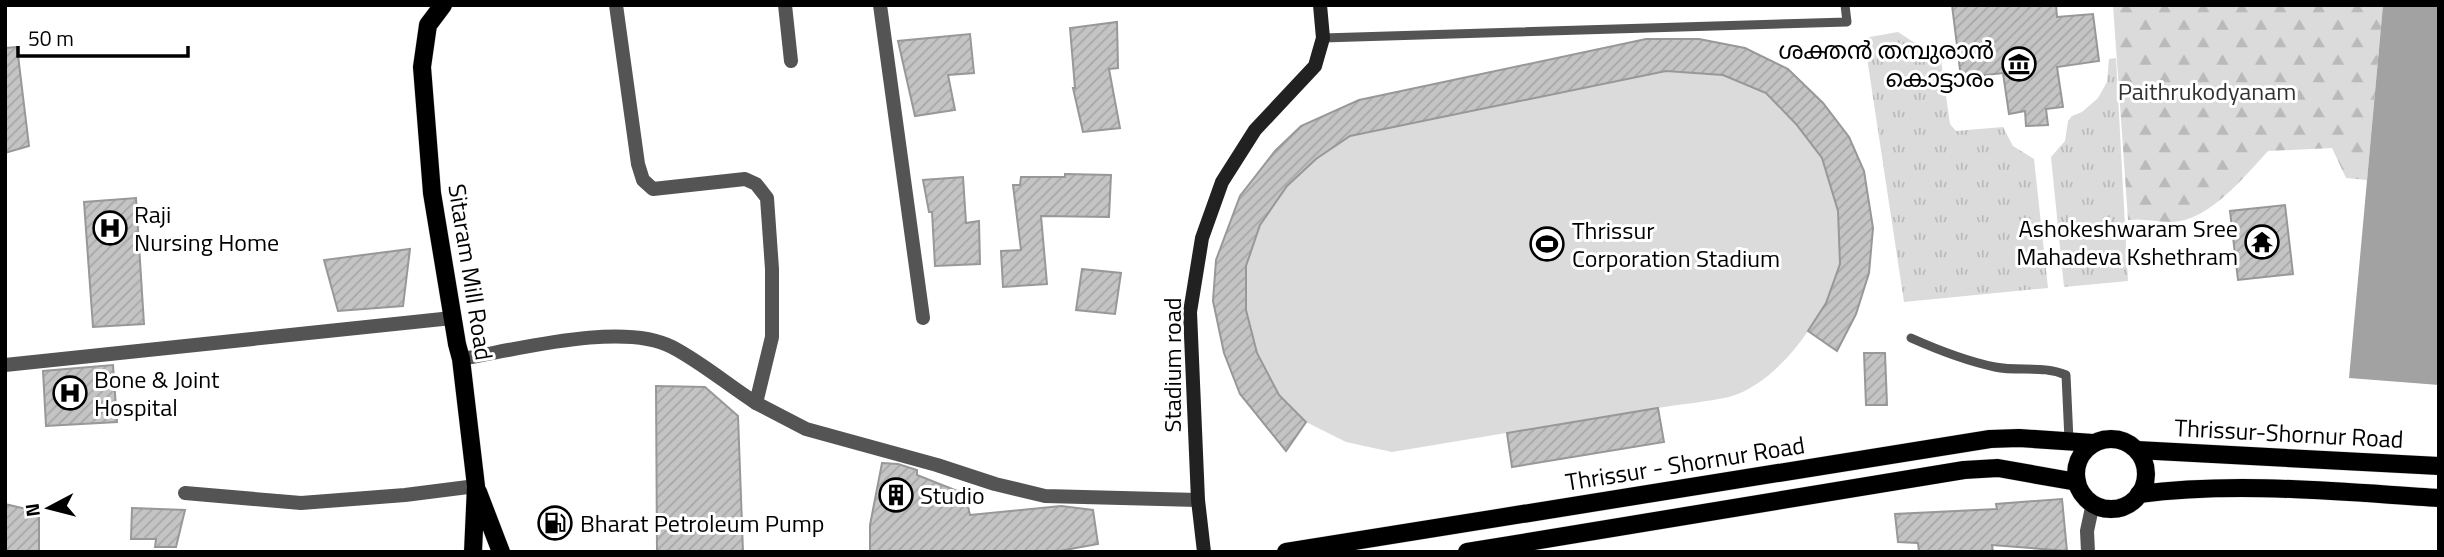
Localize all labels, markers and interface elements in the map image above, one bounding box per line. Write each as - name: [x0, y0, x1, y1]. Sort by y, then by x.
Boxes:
- scale bar: [18, 14, 187, 58]
- text: 50 m: [28, 22, 74, 54]
- place label: ശക്തൻ തമ്പുരാൻ കൊട്ടാരം: [1779, 32, 1994, 96]
- museum icon: ശക്തൻ തമ്പുരാൻ കൊട്ടാരം: [2000, 45, 2038, 83]
- park label: Paithrukodyanam: [2118, 73, 2296, 109]
- street label: Sitaram Mill Road: [439, 181, 503, 363]
- place label: Raji Nursing Home: [134, 196, 279, 260]
- hospital icon: Raji Nursing Home: [91, 209, 129, 247]
- place label: Ashokeshwaram Sree Mahadeva Kshethram: [2016, 210, 2238, 274]
- place label: Thrissur Corporation Stadium: [1572, 212, 1780, 276]
- temple icon: Ashokeshwaram Sree Mahadeva Kshethram: [2243, 223, 2281, 261]
- sports icon: Thrissur Corporation Stadium: [1528, 225, 1566, 263]
- street label: Stadium road: [1154, 298, 1190, 432]
- place label: Bone & Joint Hospital: [94, 361, 220, 425]
- hospital icon: Bone & Joint Hospital: [51, 374, 89, 412]
- street label: Thrissur-Shornur Road: [2174, 409, 2404, 457]
- street label: Thrissur - Shornur Road: [1563, 426, 1807, 500]
- north arrow: [14, 473, 84, 543]
- building icon: Studio: [877, 476, 915, 514]
- place label: Studio: [920, 477, 985, 513]
- text: N: [16, 502, 47, 518]
- fuel station icon: Bharat Petroleum Pump: [536, 504, 574, 542]
- place label: Bharat Petroleum Pump: [580, 505, 825, 541]

